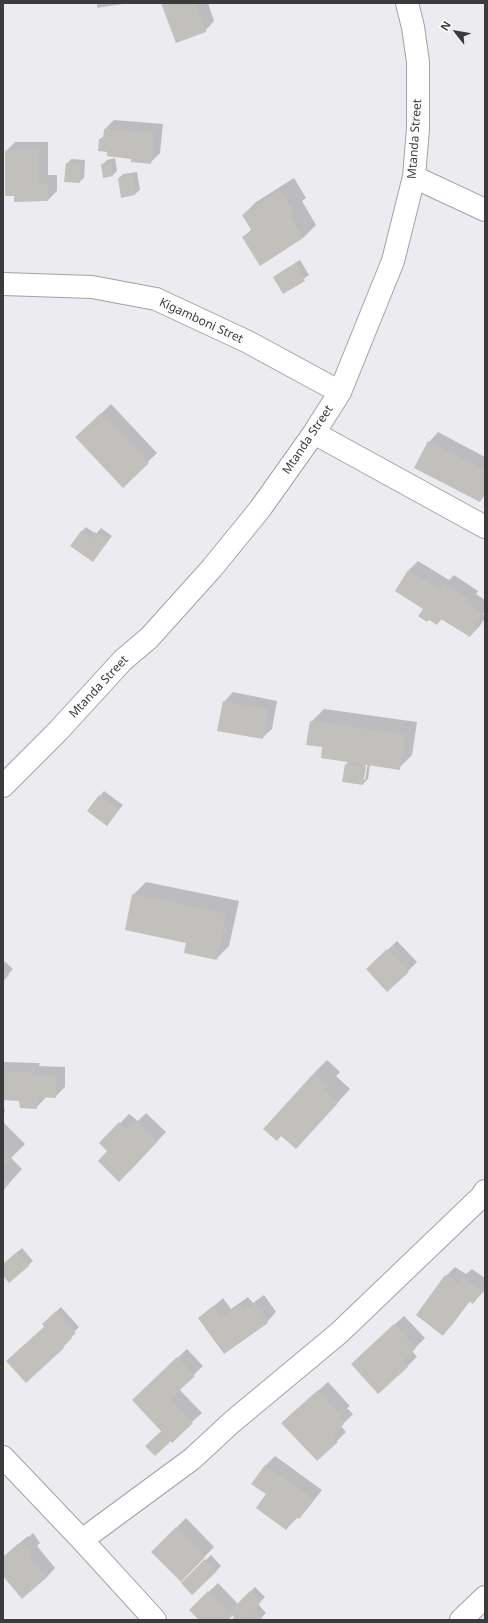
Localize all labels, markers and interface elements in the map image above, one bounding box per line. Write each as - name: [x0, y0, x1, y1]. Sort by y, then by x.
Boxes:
- north arrow: [436, 12, 476, 52]
- text: N: [437, 18, 454, 33]
- street label: Mtanda Street: [405, 99, 425, 179]
- street label: Kigamboni Stret: [157, 295, 245, 347]
- street label: Mtanda Street: [280, 403, 336, 477]
- street label: Mtanda Street: [66, 653, 132, 721]

